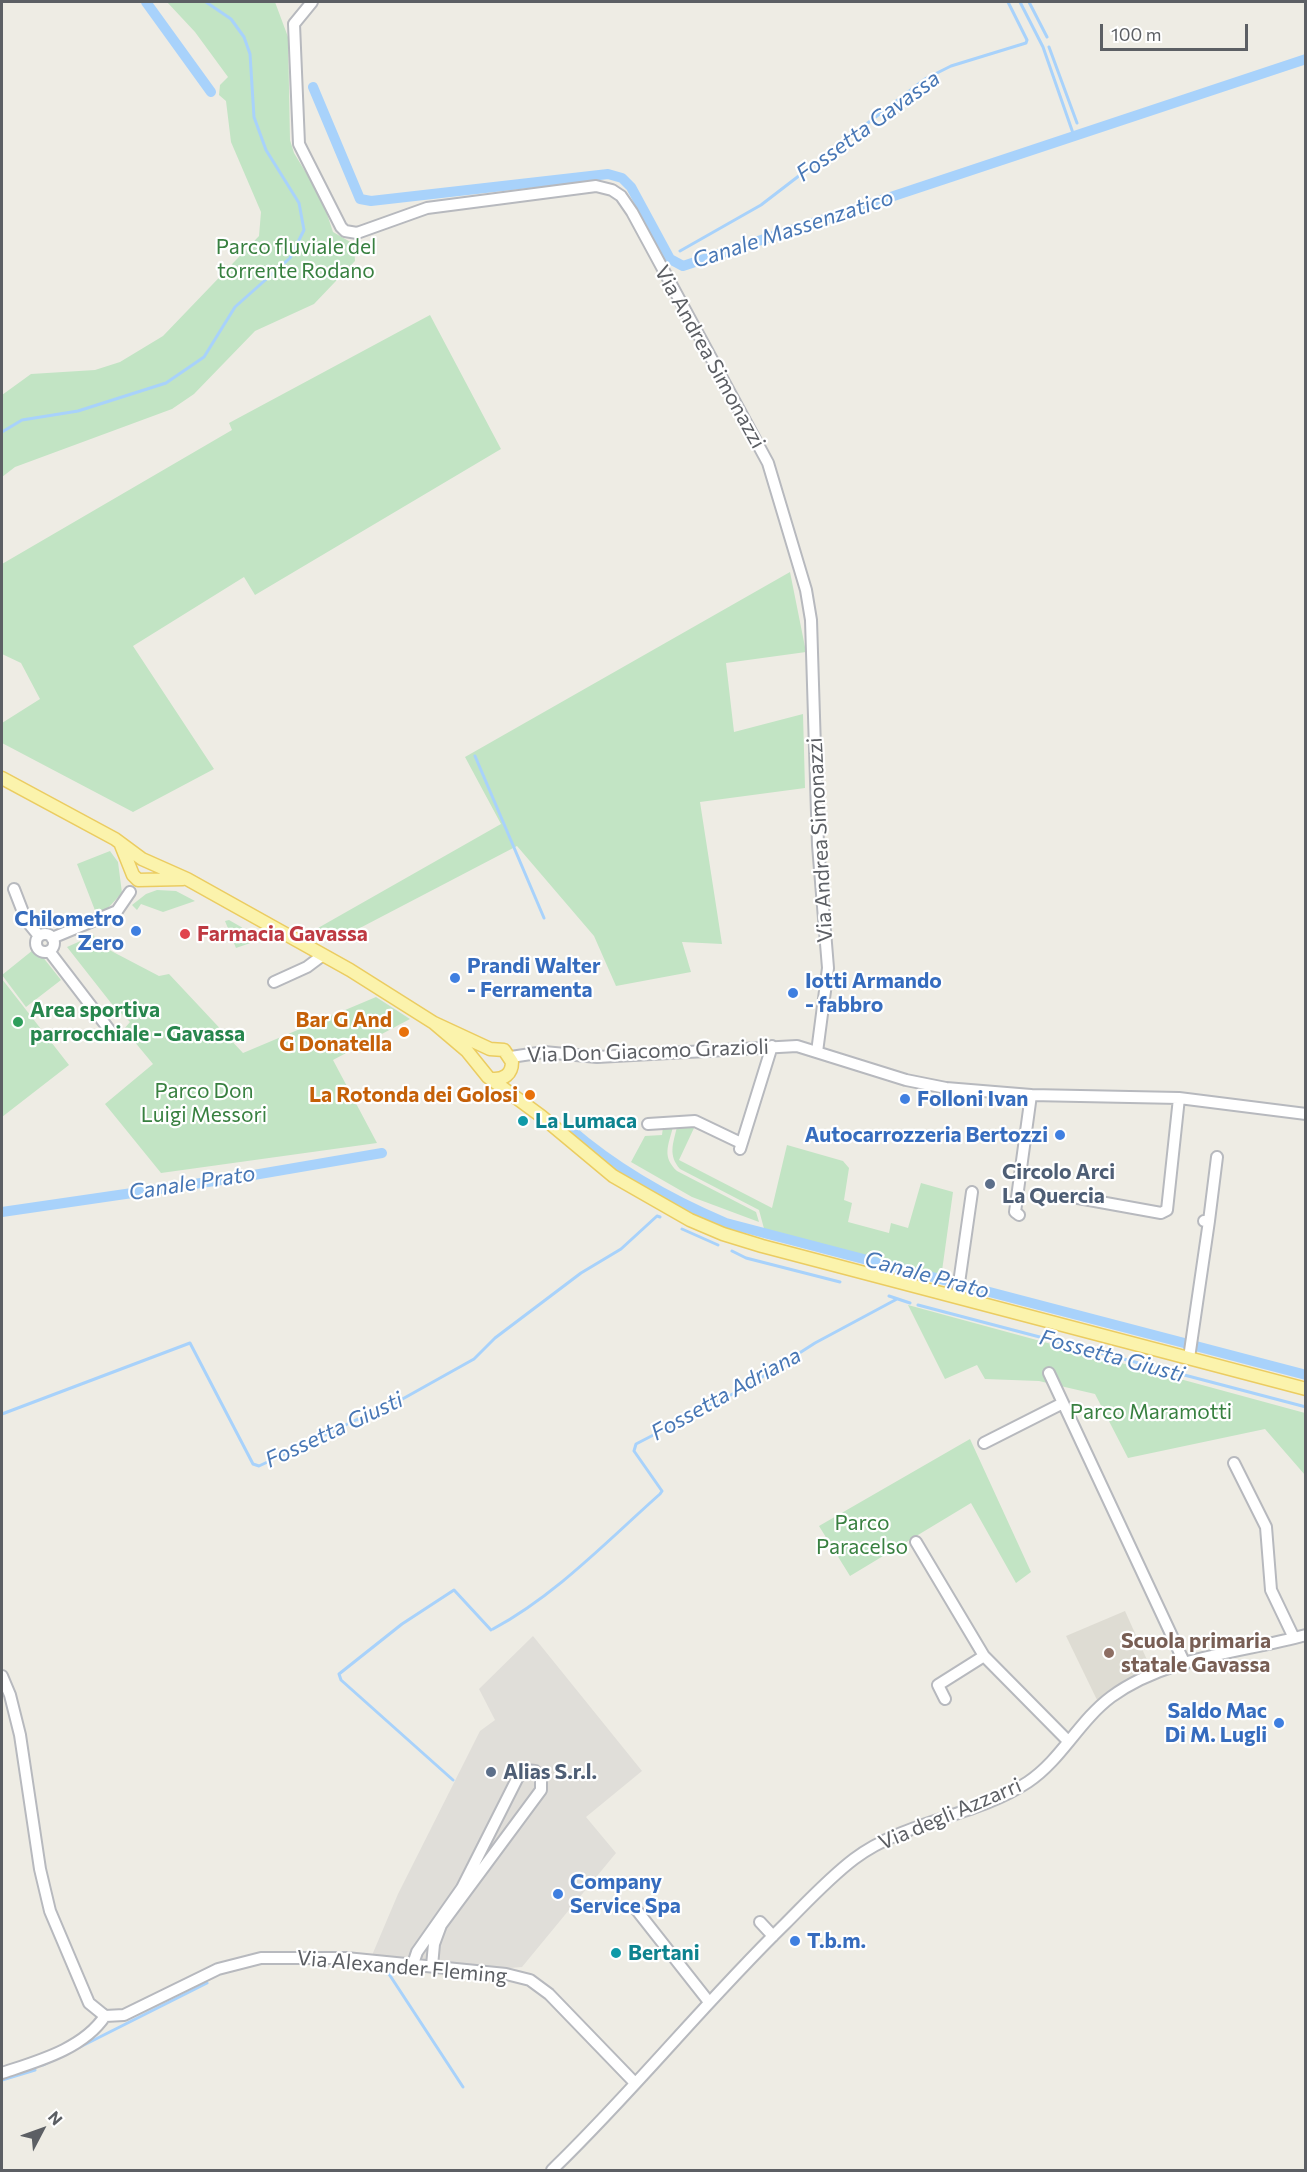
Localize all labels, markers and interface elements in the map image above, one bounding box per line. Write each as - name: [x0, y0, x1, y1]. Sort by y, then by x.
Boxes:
- scale bar: [1103, 12, 1252, 50]
- text: 100 m: [1111, 23, 1161, 45]
- water label: Fossetta Gavassa: [791, 65, 945, 187]
- water label: Canale Massenzatico: [689, 184, 897, 274]
- park label: Parco fluviale del torrente Rodano: [216, 234, 376, 284]
- street label: Via Andrea Simonazzi: [649, 261, 771, 453]
- street label: Via Andrea Simonazzi: [802, 737, 838, 943]
- place label: Chilometro Zero: [14, 906, 124, 956]
- place label: Farmacia Gavassa: [197, 921, 368, 947]
- marker: Chilometro Zero: [129, 924, 143, 938]
- marker: Farmacia Gavassa: [178, 927, 192, 941]
- place label: Prandi Walter - Ferramenta: [467, 953, 601, 1003]
- place label: Iotti Armando - fabbro: [805, 968, 942, 1018]
- marker: Prandi Walter - Ferramenta: [448, 971, 462, 985]
- marker: Iotti Armando - fabbro: [786, 986, 800, 1000]
- place label: Area sportiva parrocchiale - Gavassa: [30, 997, 245, 1047]
- place label: Bar G And G Donatella: [279, 1007, 392, 1057]
- marker: Area sportiva parrocchiale - Gavassa: [11, 1015, 25, 1029]
- marker: Bar G And G Donatella: [397, 1025, 411, 1039]
- street label: Via Don Giacomo Grazioli: [527, 1034, 769, 1068]
- park label: Parco Don Luigi Messori: [141, 1078, 267, 1128]
- place label: La Rotonda dei Golosi: [309, 1082, 518, 1108]
- place label: Folloni Ivan: [917, 1086, 1028, 1112]
- marker: La Rotonda dei Golosi: [523, 1088, 537, 1102]
- marker: Folloni Ivan: [898, 1092, 912, 1106]
- place label: La Lumaca: [535, 1108, 637, 1134]
- marker: La Lumaca: [516, 1114, 530, 1128]
- place label: Autocarrozzeria Bertozzi: [804, 1122, 1048, 1148]
- marker: Autocarrozzeria Bertozzi: [1053, 1128, 1067, 1142]
- place label: Circolo Arci La Quercia: [1002, 1159, 1115, 1209]
- water label: Canale Prato: [127, 1160, 257, 1206]
- marker: Circolo Arci La Quercia: [983, 1177, 997, 1191]
- water label: Canale Prato: [862, 1246, 992, 1304]
- water label: Fossetta Giusti: [1037, 1324, 1187, 1388]
- water label: Fossetta Adriana: [646, 1342, 806, 1446]
- water label: Fossetta Giusti: [261, 1387, 407, 1473]
- park label: Parco Maramotti: [1070, 1399, 1232, 1425]
- park label: Parco Paracelso: [816, 1510, 908, 1560]
- place label: Scuola primaria statale Gavassa: [1121, 1628, 1271, 1678]
- marker: Scuola primaria statale Gavassa: [1102, 1646, 1116, 1660]
- place label: Saldo Mac Di M. Lugli: [1165, 1698, 1267, 1748]
- marker: Saldo Mac Di M. Lugli: [1272, 1716, 1286, 1730]
- place label: Alias S.r.l.: [503, 1759, 597, 1785]
- marker: Alias S.r.l.: [484, 1765, 498, 1779]
- street label: Via degli Azzarri: [875, 1773, 1025, 1855]
- place label: Company Service Spa: [570, 1869, 681, 1919]
- marker: Company Service Spa: [551, 1887, 565, 1901]
- place label: T.b.m.: [807, 1928, 866, 1954]
- marker: T.b.m.: [788, 1934, 802, 1948]
- place label: Bertani: [628, 1940, 700, 1966]
- street label: Via Alexander Fleming: [296, 1945, 508, 1989]
- marker: Bertani: [609, 1946, 623, 1960]
- north arrow: [12, 2100, 72, 2160]
- text: N: [45, 2107, 67, 2129]

